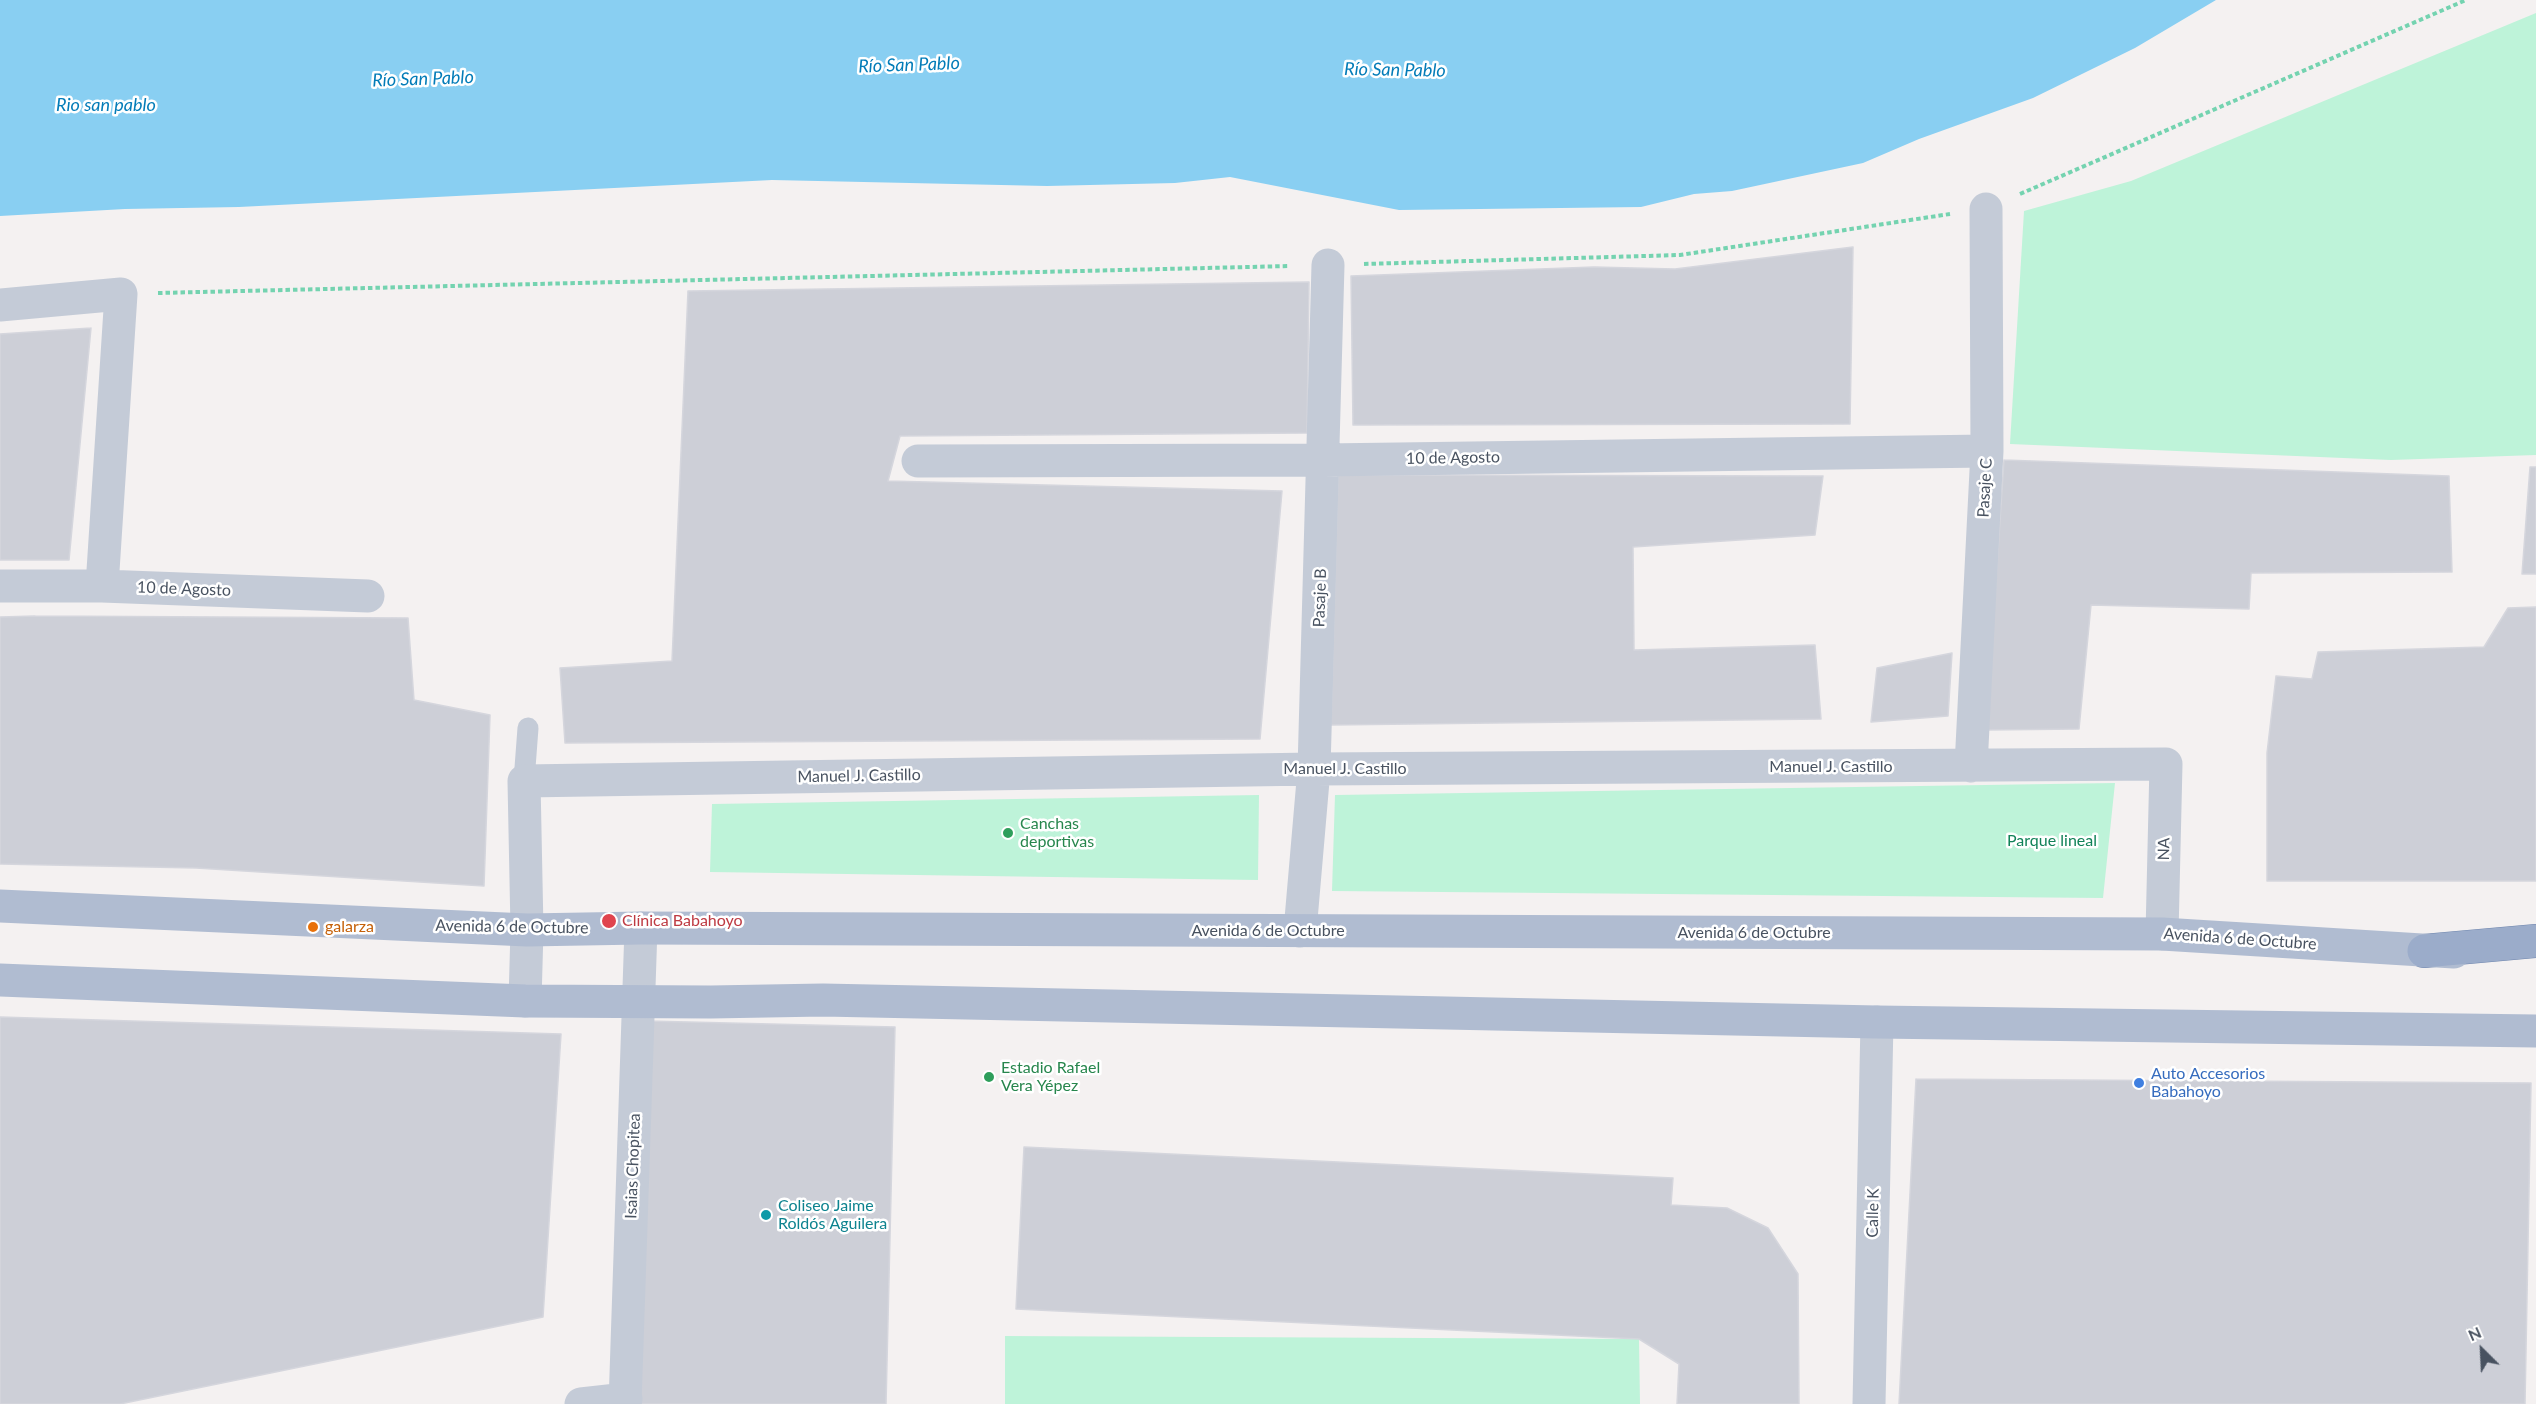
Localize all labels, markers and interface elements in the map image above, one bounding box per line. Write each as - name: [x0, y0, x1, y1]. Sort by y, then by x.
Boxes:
- water label: Río San Pablo: [858, 52, 960, 78]
- water label: Río San Pablo: [1344, 58, 1446, 82]
- water label: Río San Pablo: [372, 66, 474, 92]
- water label: Rio san pablo: [56, 94, 156, 116]
- street label: 10 de Agosto: [1406, 448, 1500, 468]
- street label: Pasaje C: [1974, 458, 1996, 518]
- street label: Pasaje B: [1309, 568, 1331, 628]
- street label: 10 de Agosto: [137, 578, 231, 600]
- street label: Manuel J. Castillo: [1769, 757, 1893, 777]
- street label: Manuel J. Castillo: [1283, 759, 1407, 779]
- street label: Manuel J. Castillo: [797, 765, 921, 787]
- place label: Canchas deportivas: [1020, 814, 1094, 852]
- marker: Canchas deportivas: [1001, 826, 1015, 840]
- park label: Parque lineal: [2007, 831, 2097, 851]
- street label: NA: [2154, 837, 2174, 861]
- place label: Clínica Babahoyo: [622, 911, 743, 931]
- marker: Clínica Babahoyo: [600, 912, 618, 930]
- street label: Avenida 6 de Octubre: [435, 916, 589, 938]
- place label: galarza: [325, 917, 374, 937]
- marker: galarza: [306, 920, 320, 934]
- street label: Avenida 6 de Octubre: [1191, 921, 1345, 941]
- street label: Avenida 6 de Octubre: [1677, 923, 1831, 943]
- street label: Avenida 6 de Octubre: [2163, 924, 2317, 954]
- place label: Estadio Rafael Vera Yépez: [1001, 1058, 1100, 1096]
- place label: Auto Accesorios Babahoyo: [2151, 1064, 2265, 1102]
- marker: Estadio Rafael Vera Yépez: [982, 1070, 996, 1084]
- marker: Auto Accesorios Babahoyo: [2132, 1076, 2146, 1090]
- street label: Isaias Chopitea: [622, 1113, 644, 1219]
- street label: Calle K: [1863, 1188, 1883, 1238]
- place label: Coliseo Jaime Roldós Aguilera: [778, 1196, 887, 1234]
- marker: Coliseo Jaime Roldós Aguilera: [759, 1208, 773, 1222]
- north arrow: [2452, 1320, 2512, 1380]
- text: N: [2465, 1322, 2484, 1344]

